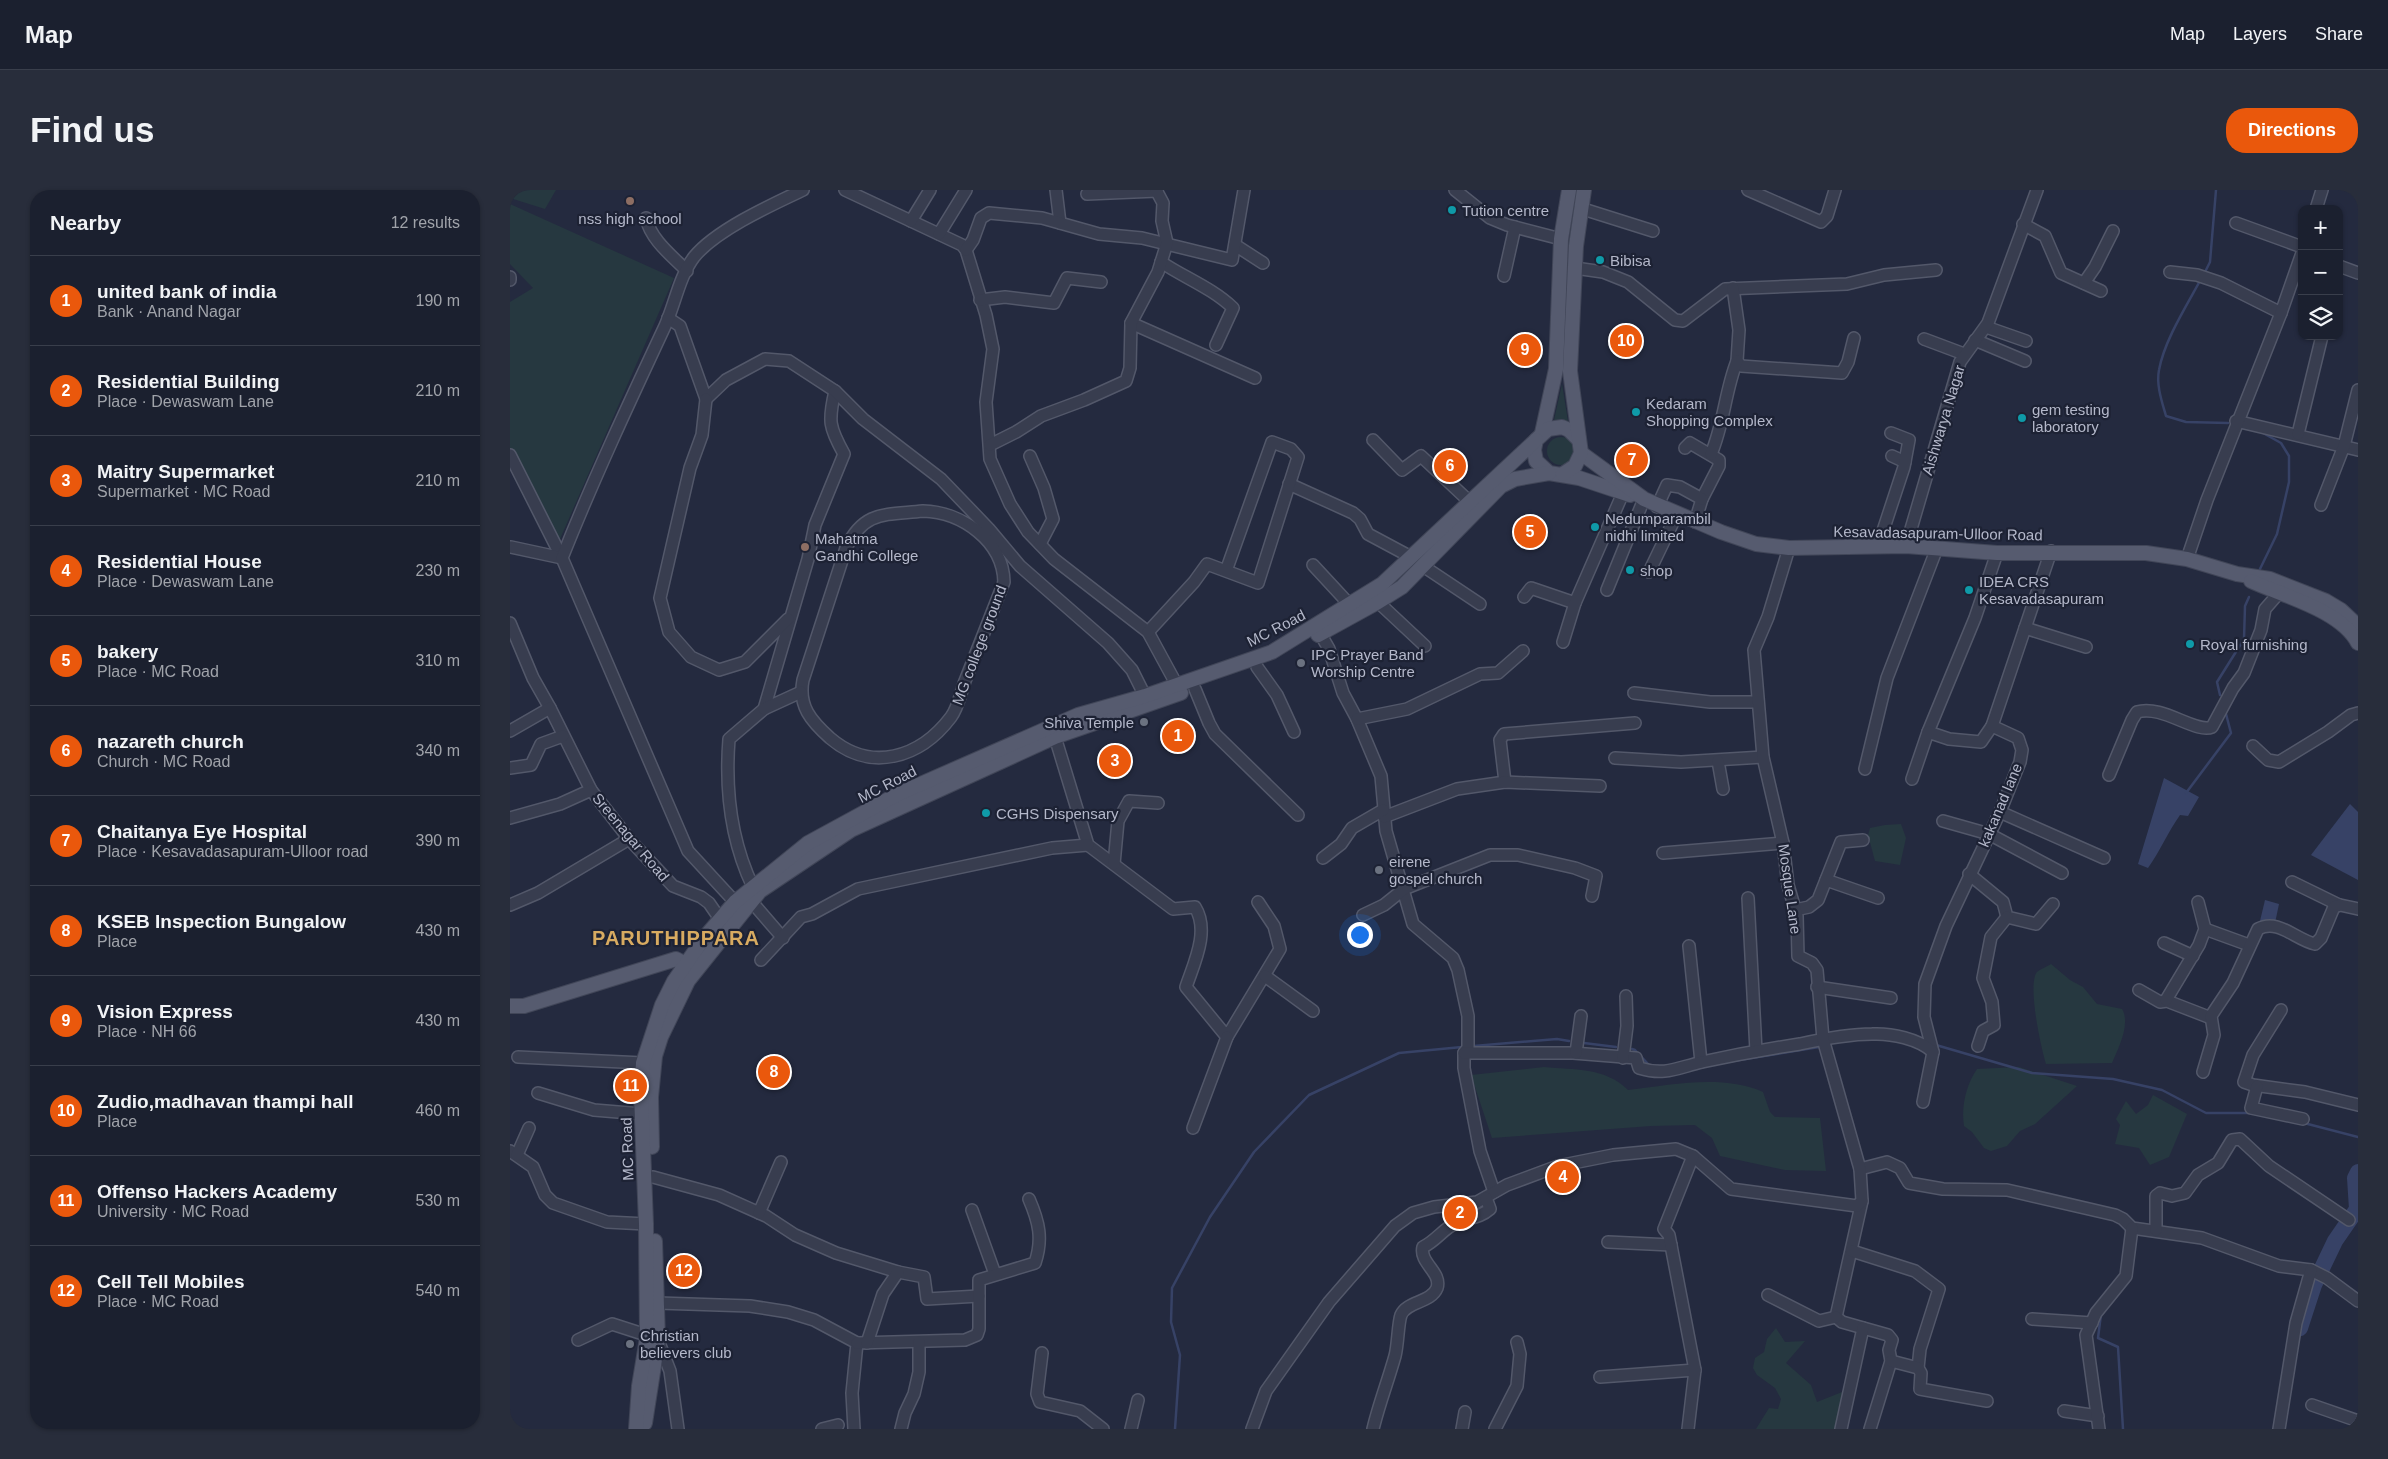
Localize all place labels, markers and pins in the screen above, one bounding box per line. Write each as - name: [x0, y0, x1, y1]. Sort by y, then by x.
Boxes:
- marker: nss high school: [624, 195, 636, 207]
- place label: Tution centre: [1462, 202, 1549, 219]
- marker: Tution centre: [1446, 204, 1458, 216]
- place label: nss high school: [578, 210, 682, 227]
- place label: Bibisa: [1610, 252, 1652, 269]
- marker: Bibisa: [1594, 254, 1606, 266]
- pin: 10: [1610, 322, 1642, 360]
- pin: 9: [1509, 331, 1541, 369]
- place label: Kedaram Shopping Complex: [1646, 395, 1773, 429]
- place label: gem testing laboratory: [2032, 401, 2110, 435]
- marker: Kedaram Shopping Complex: [1630, 406, 1642, 418]
- marker: gem testing laboratory: [2016, 412, 2028, 424]
- pin: 7: [1616, 441, 1648, 479]
- pin: 6: [1434, 447, 1466, 485]
- place label: Nedumparambil nidhi limited: [1605, 510, 1711, 544]
- pin: 5: [1514, 513, 1546, 551]
- marker: Nedumparambil nidhi limited: [1589, 521, 1601, 533]
- place label: Mahatma Gandhi College: [815, 530, 918, 564]
- marker: Mahatma Gandhi College: [799, 541, 811, 553]
- place label: shop: [1640, 562, 1673, 579]
- marker: shop: [1624, 564, 1636, 576]
- place label: IDEA CRS Kesavadasapuram: [1979, 573, 2104, 607]
- marker: IDEA CRS Kesavadasapuram: [1963, 584, 1975, 596]
- place label: Royal furnishing: [2200, 636, 2308, 653]
- marker: Royal furnishing: [2184, 638, 2196, 650]
- place label: IPC Prayer Band Worship Centre: [1311, 646, 1424, 680]
- marker: IPC Prayer Band Worship Centre: [1295, 657, 1307, 669]
- place label: Shiva Temple: [1044, 714, 1134, 731]
- marker: Shiva Temple: [1138, 716, 1150, 728]
- pin: 1: [1162, 717, 1194, 755]
- pin: 3: [1099, 742, 1131, 780]
- place label: CGHS Dispensary: [996, 805, 1119, 822]
- marker: CGHS Dispensary: [980, 807, 992, 819]
- place label: eirene gospel church: [1389, 853, 1482, 887]
- marker: eirene gospel church: [1373, 864, 1385, 876]
- pin: 8: [758, 1053, 790, 1091]
- pin: 11: [615, 1067, 647, 1105]
- pin: 4: [1547, 1158, 1579, 1196]
- pin: 2: [1444, 1194, 1476, 1232]
- pin: 12: [668, 1252, 700, 1290]
- place label: Christian believers club: [640, 1327, 732, 1361]
- marker: Christian believers club: [624, 1338, 636, 1350]

